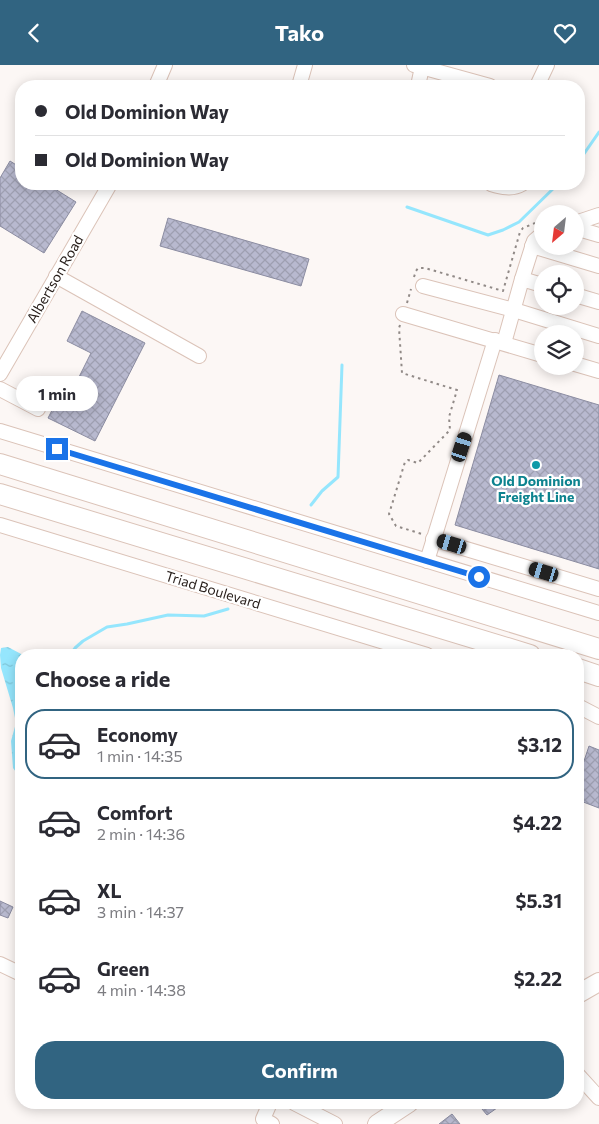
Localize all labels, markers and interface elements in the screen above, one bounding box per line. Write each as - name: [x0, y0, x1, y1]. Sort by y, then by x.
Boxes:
- icon: back: [20, 19, 48, 47]
- text: Tako: [275, 19, 324, 46]
- icon: heart: [551, 19, 579, 47]
- text: Old Dominion Way: [65, 100, 229, 123]
- text: Old Dominion Way: [65, 148, 229, 171]
- north arrow: [534, 205, 584, 255]
- map controls: [534, 205, 584, 375]
- street label: Albertson Road: [23, 232, 87, 326]
- button: locate: [534, 265, 584, 315]
- button: layers: [534, 325, 584, 375]
- callout: 1 min: [16, 377, 98, 411]
- text: 1 min: [38, 384, 76, 403]
- car: [450, 430, 473, 464]
- route end: [46, 438, 68, 460]
- marker: Old Dominion Freight Line: [530, 459, 542, 471]
- place label: Old Dominion Freight Line: [491, 472, 581, 505]
- car: [435, 532, 468, 556]
- car: [527, 560, 560, 584]
- route start: [468, 566, 490, 588]
- street label: Triad Boulevard: [163, 567, 263, 612]
- text: Choose a ride: [35, 665, 170, 692]
- icon: car: [37, 722, 82, 767]
- text: Economy: [97, 723, 178, 746]
- text: $3.12: [517, 733, 562, 756]
- text: 1 min · 14:35: [97, 746, 183, 765]
- icon: car: [37, 800, 82, 845]
- text: Comfort: [97, 801, 173, 824]
- text: $4.22: [513, 811, 562, 834]
- text: 2 min · 14:36: [97, 824, 185, 843]
- icon: car: [37, 878, 82, 923]
- text: XL: [97, 879, 122, 902]
- text: $5.31: [516, 889, 562, 912]
- text: 3 min · 14:37: [97, 902, 184, 921]
- icon: car: [37, 956, 82, 1001]
- text: Green: [97, 957, 149, 980]
- text: $2.22: [514, 967, 562, 990]
- text: 4 min · 14:38: [97, 980, 186, 999]
- button: Confirm: [35, 1041, 564, 1099]

